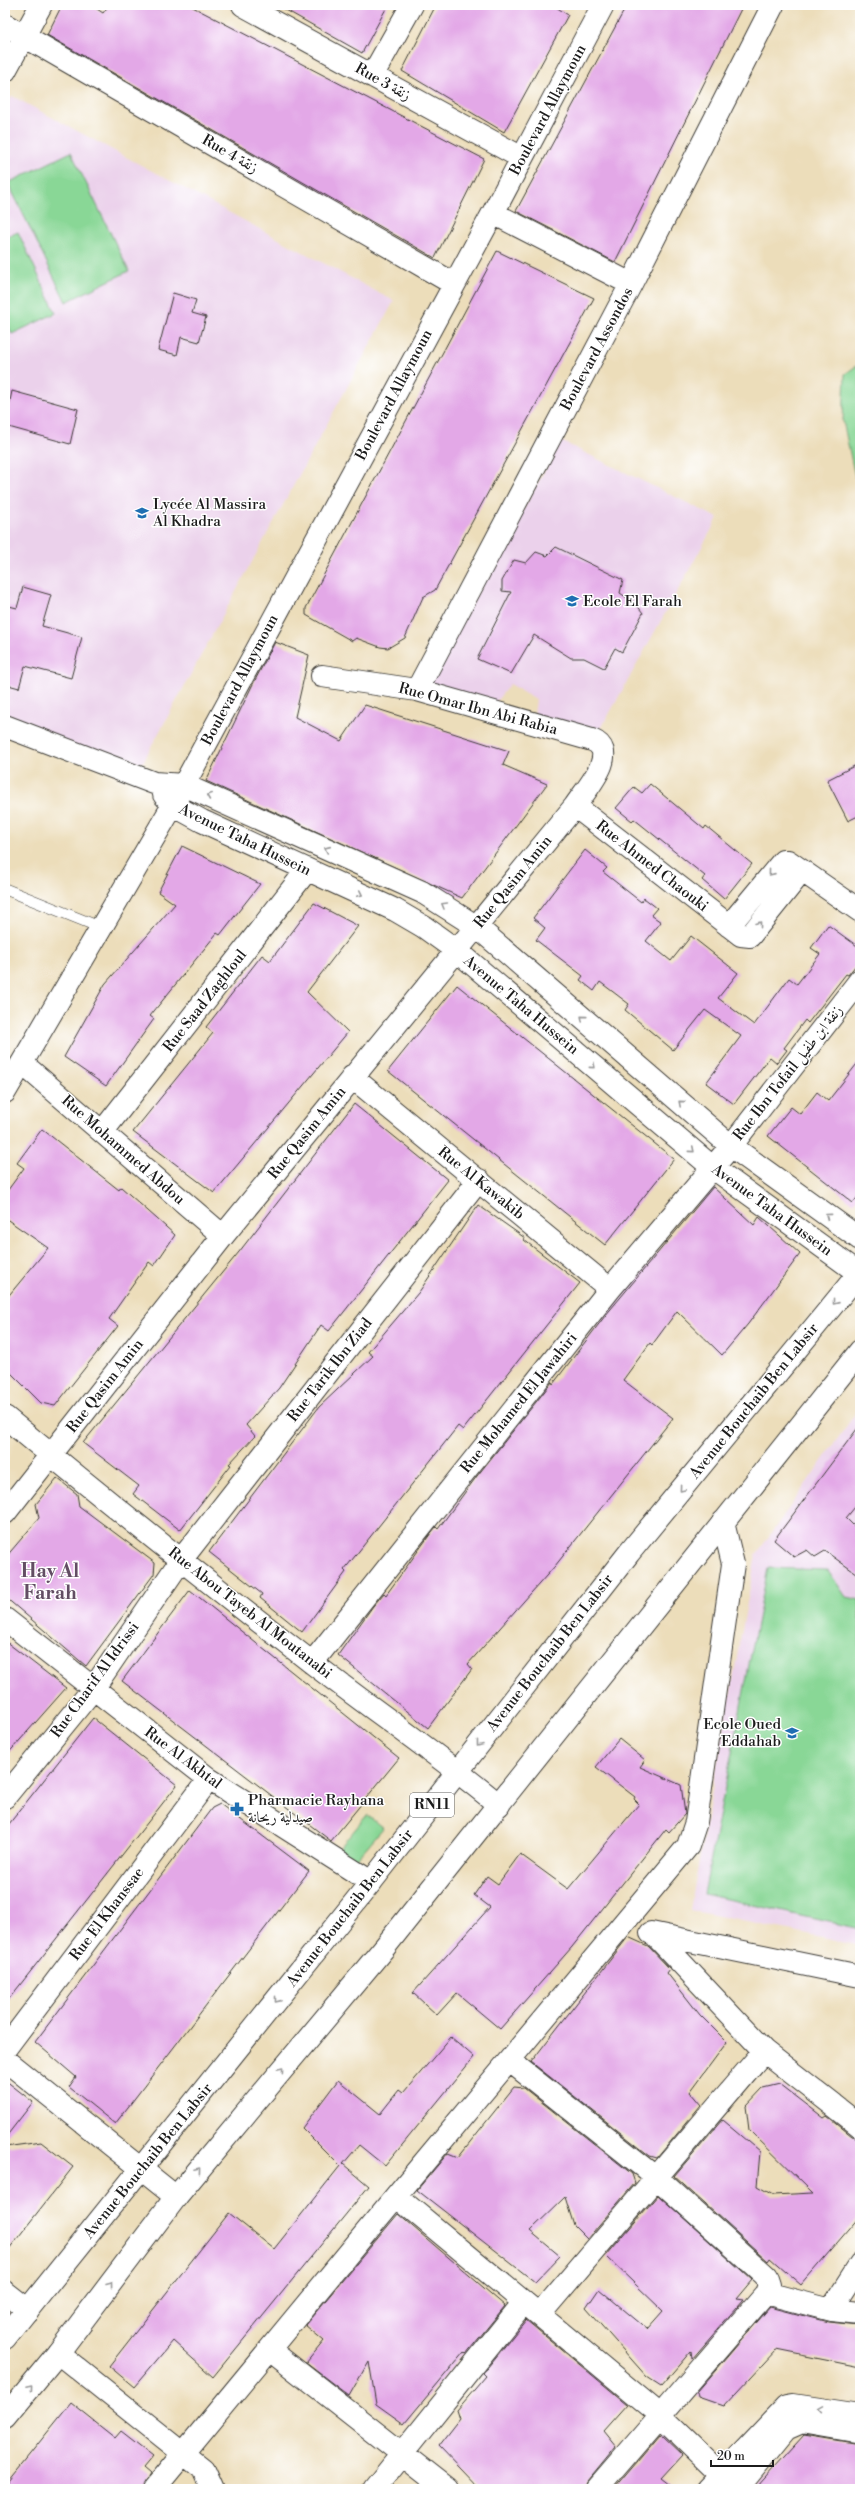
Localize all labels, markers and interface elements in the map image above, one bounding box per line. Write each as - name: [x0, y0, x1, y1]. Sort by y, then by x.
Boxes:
- street label: Boulevard Allaymoun: [505, 41, 591, 180]
- street label: Rue 3 زنقة: [352, 59, 414, 105]
- street label: Rue 4 زنقة: [198, 130, 262, 178]
- street label: Boulevard Assondos: [556, 284, 637, 415]
- street label: Boulevard Allaymoun: [351, 326, 437, 465]
- place label: Lycée Al Massira Al Khadra: [152, 495, 266, 531]
- school or university icon: Lycée Al Massira Al Khadra: [134, 505, 150, 521]
- place label: Ecole El Farah: [583, 592, 682, 611]
- school or university icon: Ecole El Farah: [564, 593, 580, 609]
- street label: Boulevard Allaymoun: [197, 611, 283, 750]
- street label: Rue Omar Ibn Abi Rabia: [396, 679, 560, 739]
- one-way arrow: [205, 793, 213, 801]
- street label: Avenue Taha Hussein: [175, 799, 314, 880]
- street label: Rue Ahmed Chaouki: [592, 816, 712, 916]
- street label: Rue Qasim Amin: [470, 832, 556, 932]
- one-way arrow: [324, 846, 331, 854]
- one-way arrow: [769, 869, 776, 876]
- one-way arrow: [355, 889, 363, 897]
- one-way arrow: [441, 903, 448, 910]
- one-way arrow: [755, 921, 762, 928]
- street label: Rue Saad Zaghloul: [159, 945, 251, 1056]
- street label: Avenue Taha Hussein: [459, 951, 583, 1059]
- street label: Rue Ibn Tofail زنقة ابن طفيل: [729, 1001, 848, 1145]
- one-way arrow: [580, 1016, 587, 1023]
- one-way arrow: [588, 1061, 595, 1068]
- street label: Rue Qasim Amin: [264, 1083, 350, 1183]
- street label: Rue Mohammed Abdou: [57, 1091, 189, 1209]
- one-way arrow: [678, 1101, 686, 1108]
- street label: Rue Al Kawakib: [434, 1142, 528, 1224]
- one-way arrow: [687, 1145, 695, 1152]
- street label: Avenue Taha Hussein: [707, 1159, 836, 1260]
- one-way arrow: [826, 1214, 833, 1221]
- one-way arrow: [833, 1297, 840, 1304]
- street label: Rue Tarik Ibn Ziad: [284, 1314, 377, 1426]
- street label: Avenue Bouchaib Ben Labsir: [685, 1319, 823, 1483]
- street label: Rue Mohamed El Jawahiri: [456, 1329, 582, 1477]
- street label: Rue Qasim Amin: [62, 1335, 148, 1437]
- one-way arrow: [679, 1484, 686, 1492]
- street label: Rue Abou Tayeb Al Moutanabi: [164, 1543, 336, 1683]
- district label: Hay Al Farah: [21, 1559, 79, 1605]
- street label: Avenue Bouchaib Ben Labsir: [482, 1570, 618, 1736]
- street label: Rue Charif Al Idrissi: [47, 1618, 143, 1742]
- place label: Ecole Oued Eddahab: [703, 1715, 781, 1751]
- street label: Rue Al Akhtal: [141, 1723, 226, 1794]
- school or university icon: Ecole Oued Eddahab: [784, 1725, 800, 1741]
- one-way arrow: [477, 1740, 484, 1747]
- place label: Pharmacie Rayhana صيدلية ريحانة: [248, 1791, 384, 1827]
- road number: RN11: [410, 1793, 454, 1817]
- pharmacy icon: Pharmacie Rayhana صيدلية ريحانة: [229, 1801, 245, 1817]
- street label: Avenue Bouchaib Ben Labsir: [282, 1825, 418, 1991]
- street label: Rue El Khanssae: [66, 1863, 148, 1965]
- one-way arrow: [275, 1996, 282, 2003]
- one-way arrow: [277, 2068, 284, 2075]
- street label: Avenue Bouchaib Ben Labsir: [79, 2079, 217, 2243]
- one-way arrow: [193, 2168, 200, 2175]
- one-way arrow: [105, 2282, 112, 2289]
- one-way arrow: [25, 2384, 32, 2391]
- one-way arrow: [818, 2405, 825, 2414]
- scale bar: [711, 2442, 773, 2468]
- text: 20 m: [717, 2449, 745, 2464]

